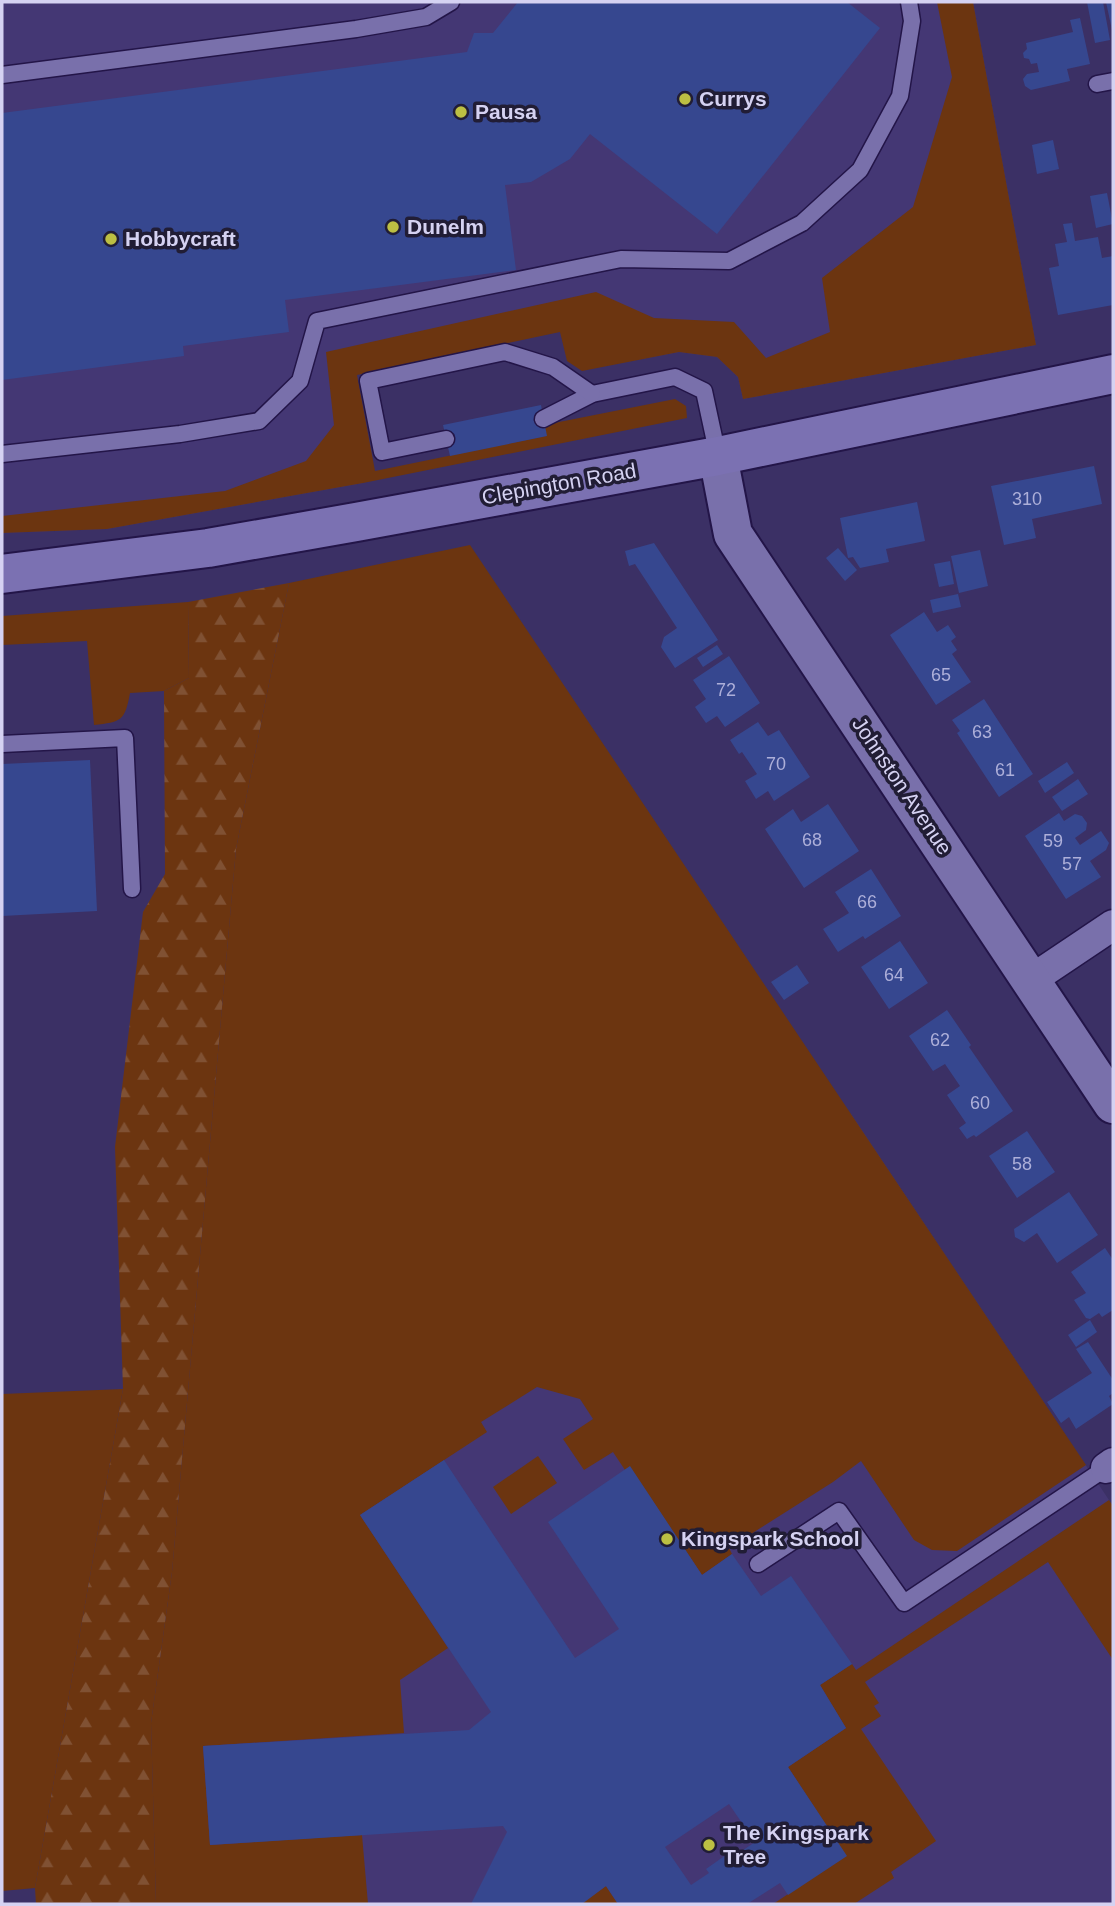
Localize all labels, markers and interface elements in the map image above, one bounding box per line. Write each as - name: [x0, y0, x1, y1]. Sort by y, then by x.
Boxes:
- place label: Currys: [699, 87, 767, 110]
- marker: Currys: [677, 91, 693, 107]
- place label: Pausa: [475, 100, 537, 123]
- marker: Pausa: [453, 104, 469, 120]
- place label: Dunelm: [407, 215, 484, 238]
- marker: Dunelm: [385, 219, 401, 235]
- place label: Hobbycraft: [125, 227, 236, 250]
- marker: Hobbycraft: [103, 231, 119, 247]
- street label: Clepington Road: [480, 459, 638, 508]
- house number: 310: [1012, 489, 1042, 509]
- house number: 65: [931, 665, 951, 685]
- house number: 72: [716, 680, 736, 700]
- street label: Johnston Avenue: [848, 713, 957, 859]
- house number: 63: [972, 722, 992, 742]
- house number: 70: [766, 754, 786, 774]
- house number: 61: [995, 760, 1015, 780]
- house number: 68: [802, 830, 822, 850]
- house number: 59: [1043, 831, 1063, 851]
- house number: 57: [1062, 854, 1082, 874]
- house number: 66: [857, 892, 877, 912]
- house number: 64: [884, 965, 904, 985]
- house number: 62: [930, 1030, 950, 1050]
- house number: 60: [970, 1093, 990, 1113]
- house number: 58: [1012, 1154, 1032, 1174]
- place label: Kingspark School: [681, 1527, 860, 1550]
- marker: Kingspark School: [659, 1531, 675, 1547]
- place label: The Kingspark Tree: [723, 1821, 869, 1868]
- marker: The Kingspark Tree: [701, 1837, 717, 1853]

